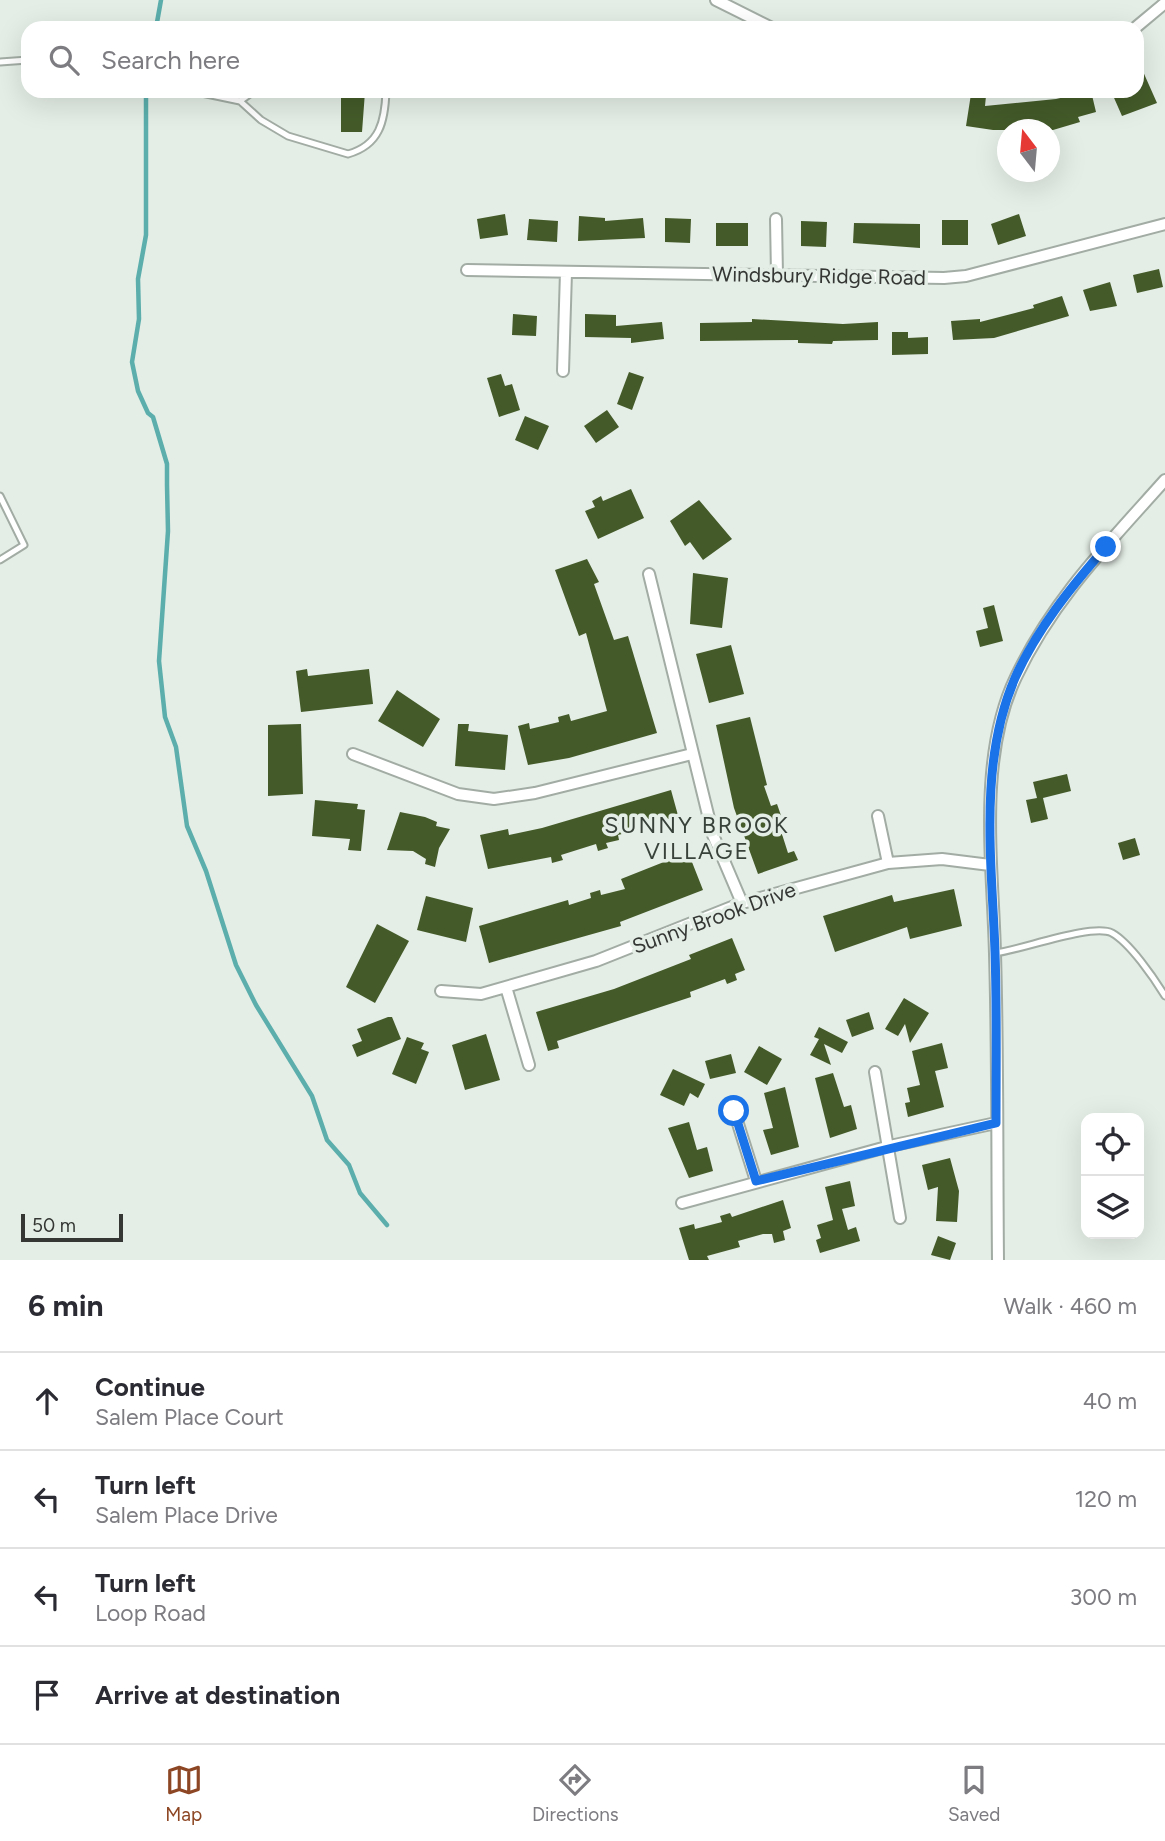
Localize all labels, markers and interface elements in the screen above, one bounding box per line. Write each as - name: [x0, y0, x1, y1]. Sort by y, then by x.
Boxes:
- search box: [21, 21, 1144, 98]
- icon: search: [45, 41, 83, 79]
- text: Search here: [101, 44, 240, 76]
- north arrow: [997, 119, 1060, 182]
- street label: Windsbury Ridge Road: [712, 261, 926, 290]
- route end: [1090, 531, 1121, 562]
- district label: SUNNY BROOK VILLAGE: [604, 811, 790, 865]
- street label: Sunny Brook Drive: [629, 876, 799, 959]
- route start: [718, 1095, 749, 1126]
- map controls: [1081, 1113, 1144, 1239]
- button: locate: [1081, 1113, 1144, 1176]
- button: layers: [1081, 1176, 1144, 1239]
- scale bar: [21, 1211, 122, 1243]
- text: 50 m: [32, 1214, 76, 1237]
- text: 6 min: [28, 1287, 104, 1324]
- text: Walk · 460 m: [1003, 1292, 1137, 1320]
- text: Continue: [95, 1371, 205, 1403]
- icon: ahead: [28, 1382, 66, 1420]
- text: 40 m: [1083, 1387, 1137, 1415]
- text: Salem Place Court: [95, 1403, 284, 1431]
- text: Turn left: [95, 1469, 196, 1501]
- icon: left: [28, 1480, 66, 1518]
- text: 120 m: [1075, 1485, 1137, 1513]
- text: Salem Place Drive: [95, 1501, 278, 1529]
- text: Turn left: [95, 1567, 196, 1599]
- icon: left: [28, 1578, 66, 1616]
- text: 300 m: [1070, 1583, 1137, 1611]
- text: Loop Road: [95, 1599, 206, 1627]
- icon: arrive: [28, 1676, 66, 1714]
- text: Arrive at destination: [95, 1679, 340, 1711]
- tab: Map: [165, 1761, 203, 1826]
- tab: Directions: [532, 1761, 619, 1826]
- tab: Saved: [948, 1761, 1000, 1826]

